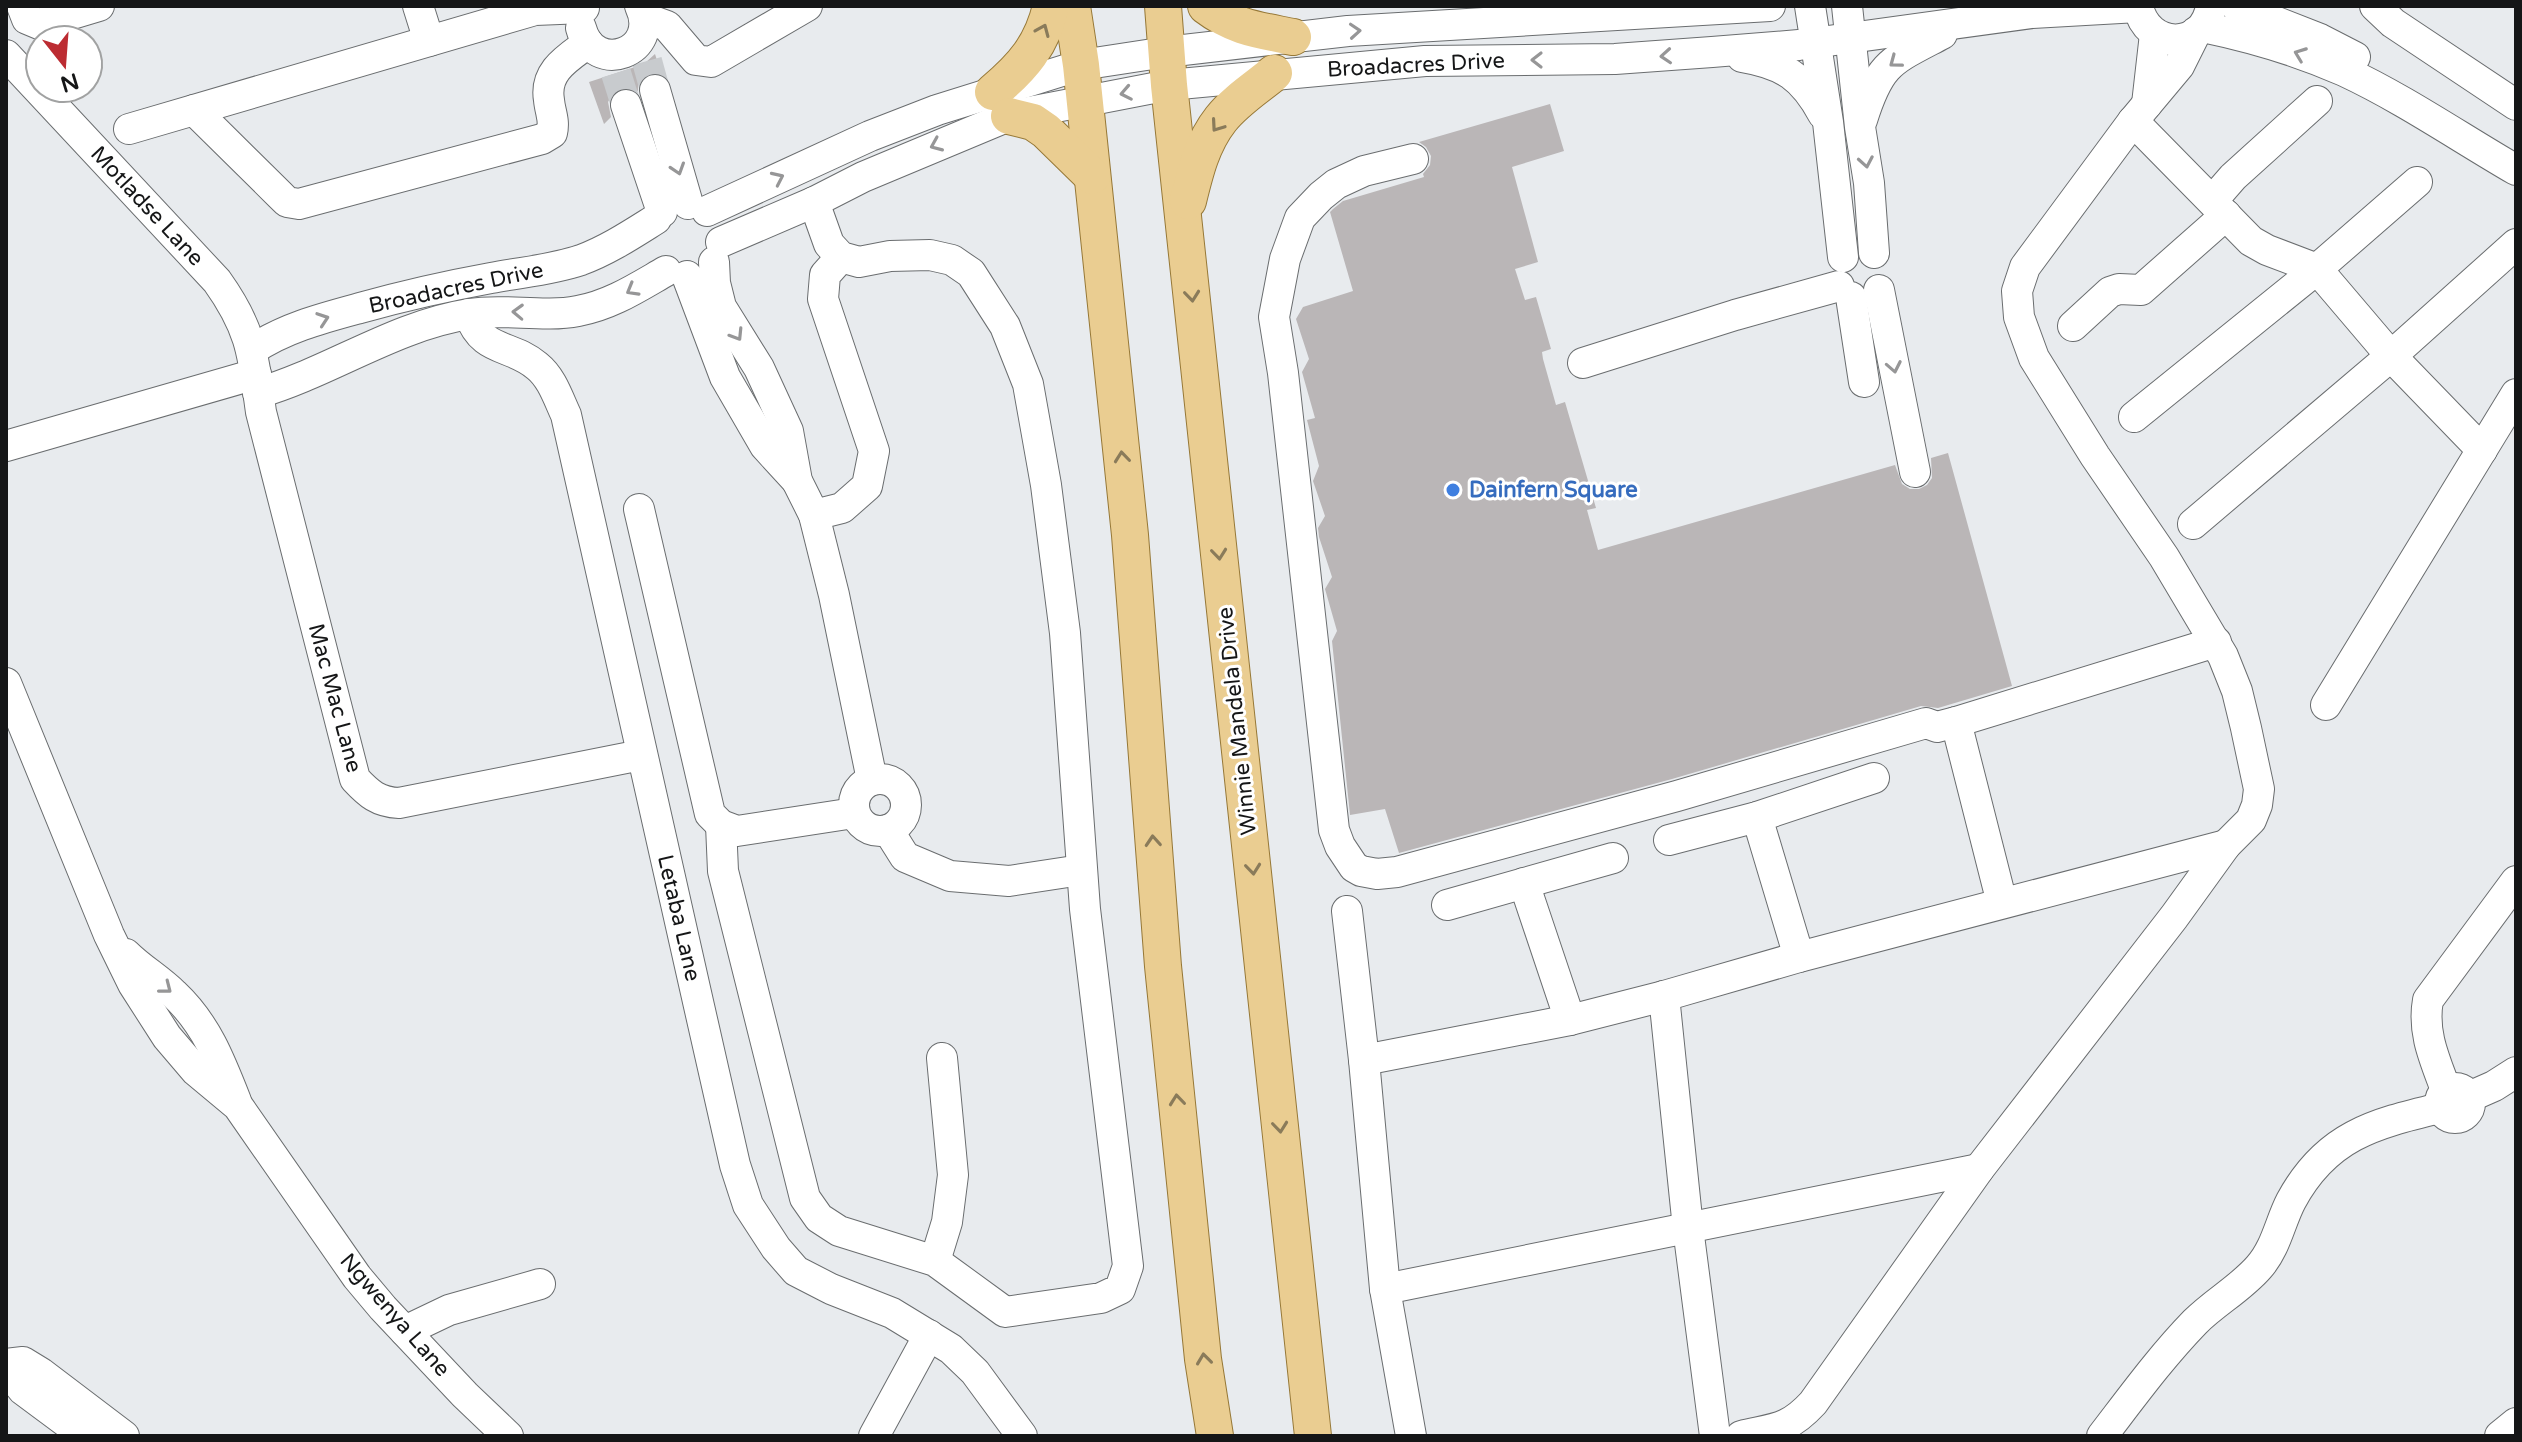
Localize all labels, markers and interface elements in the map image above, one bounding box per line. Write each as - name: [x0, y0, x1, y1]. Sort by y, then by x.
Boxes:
- one-way arrow: [1033, 23, 1049, 38]
- one-way arrow: [1349, 23, 1362, 40]
- north arrow: [24, 24, 104, 104]
- street label: Broadacres Drive: [1326, 47, 1506, 83]
- one-way arrow: [1659, 47, 1672, 64]
- one-way arrow: [2294, 47, 2308, 64]
- one-way arrow: [1530, 51, 1543, 69]
- one-way arrow: [1889, 52, 1904, 66]
- text: N: [57, 67, 82, 97]
- one-way arrow: [1120, 84, 1133, 101]
- one-way arrow: [1212, 117, 1227, 132]
- one-way arrow: [930, 136, 944, 152]
- street label: Motladse Lane: [85, 141, 209, 271]
- one-way arrow: [1857, 155, 1874, 169]
- one-way arrow: [669, 161, 685, 175]
- one-way arrow: [770, 172, 784, 188]
- street label: Broadacres Drive: [366, 257, 546, 319]
- one-way arrow: [626, 280, 641, 296]
- one-way arrow: [1183, 290, 1200, 303]
- one-way arrow: [511, 304, 524, 321]
- one-way arrow: [316, 312, 330, 328]
- one-way arrow: [727, 326, 743, 341]
- one-way arrow: [1885, 359, 1902, 373]
- one-way arrow: [1114, 450, 1131, 463]
- place label: Dainfern Square: [1469, 477, 1638, 503]
- marker: Dainfern Square: [1444, 481, 1462, 499]
- one-way arrow: [1211, 548, 1228, 561]
- street label: Winnie Mandela Drive: [1212, 606, 1262, 836]
- street label: Mac Mac Lane: [303, 621, 367, 775]
- one-way arrow: [1145, 834, 1162, 847]
- street label: Letaba Lane: [652, 852, 706, 984]
- one-way arrow: [1244, 863, 1261, 876]
- one-way arrow: [157, 978, 172, 992]
- one-way arrow: [1168, 1093, 1185, 1106]
- one-way arrow: [1272, 1121, 1289, 1134]
- street label: Ngwenya Lane: [334, 1248, 456, 1382]
- one-way arrow: [1196, 1352, 1213, 1366]

